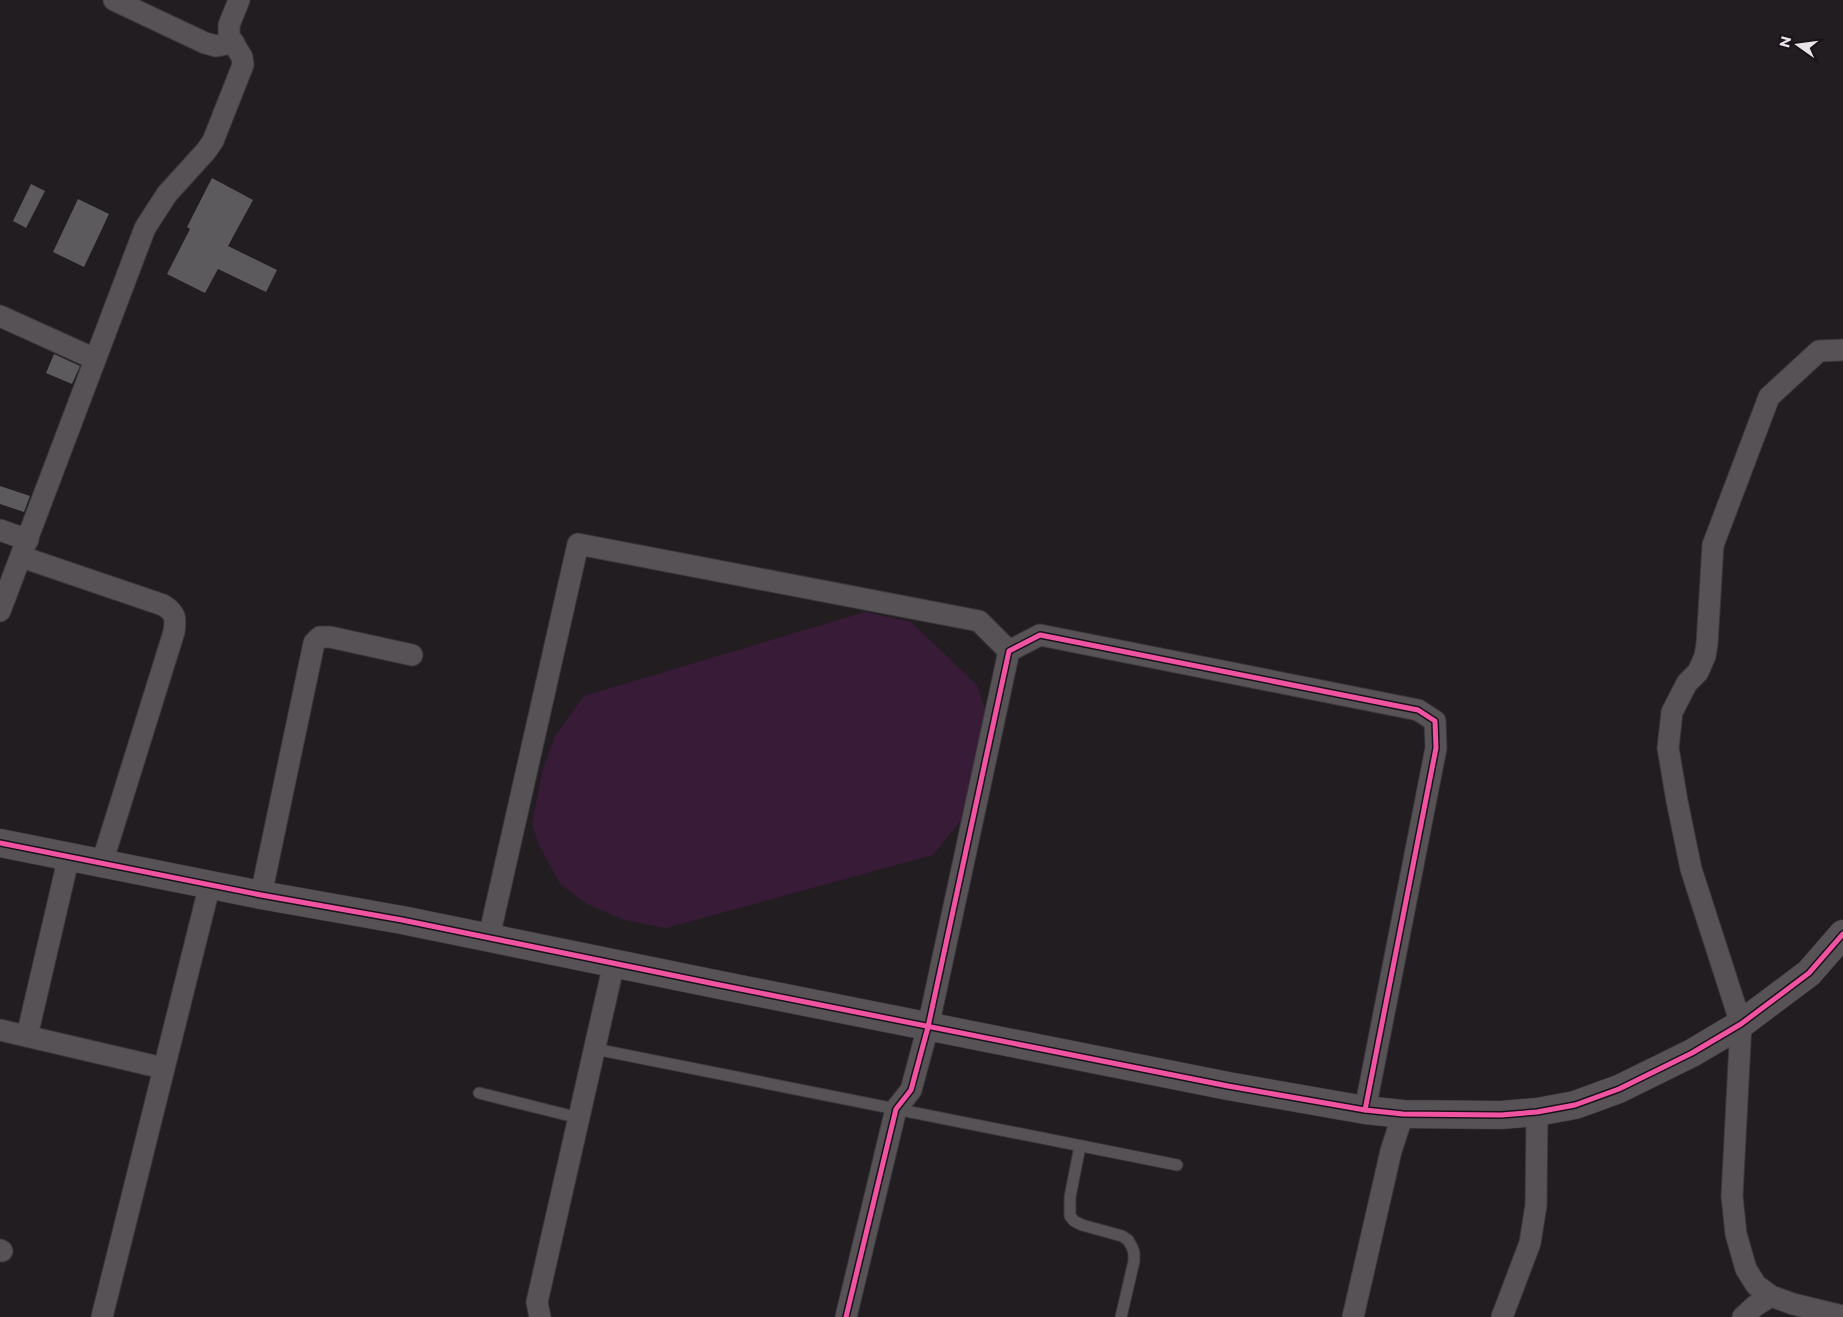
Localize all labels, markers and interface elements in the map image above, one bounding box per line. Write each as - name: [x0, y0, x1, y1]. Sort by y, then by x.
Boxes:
- north arrow: [1773, 20, 1823, 70]
- text: N: [1775, 34, 1795, 50]

